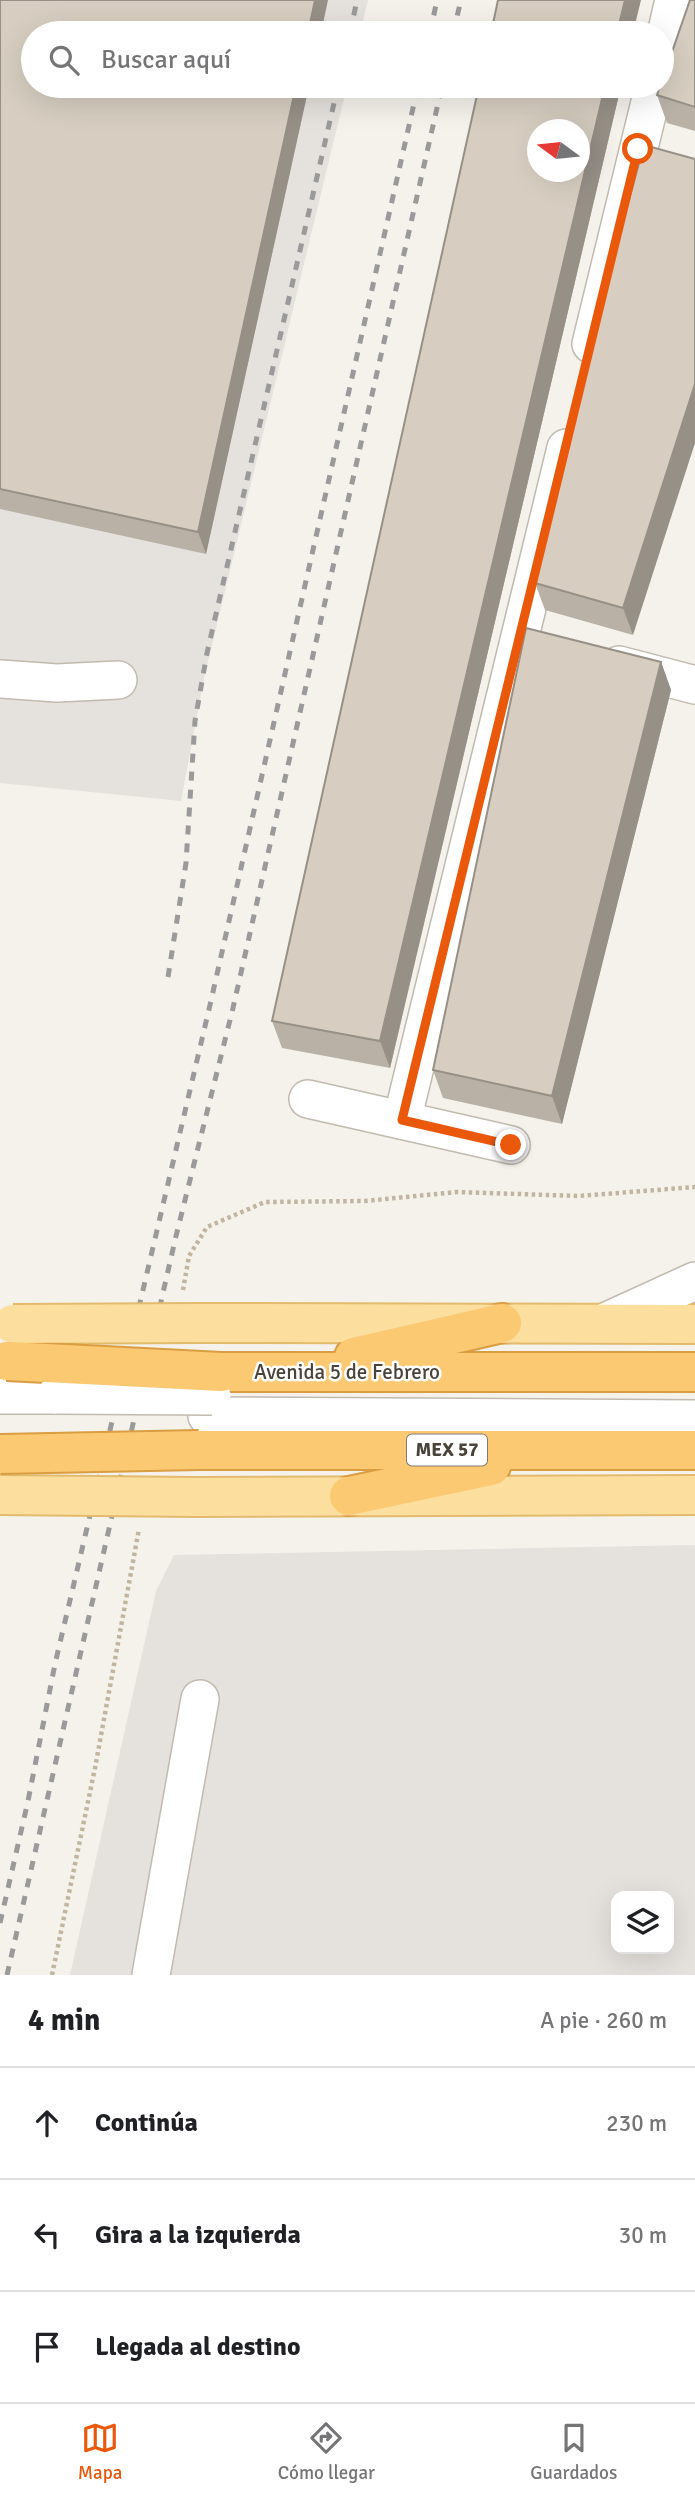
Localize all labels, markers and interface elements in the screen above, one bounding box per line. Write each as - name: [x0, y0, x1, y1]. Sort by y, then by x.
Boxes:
- search box: [21, 21, 674, 98]
- icon: search: [45, 41, 83, 79]
- text: Buscar aquí: [101, 44, 231, 76]
- north arrow: [527, 119, 590, 182]
- route start: [622, 133, 653, 164]
- route end: [495, 1129, 526, 1160]
- street label: Avenida 5 de Febrero: [254, 1359, 440, 1385]
- road number: MEX 57: [407, 1434, 487, 1466]
- map controls: [611, 1891, 674, 1954]
- button: layers: [611, 1891, 674, 1954]
- text: 4 min: [28, 2002, 100, 2039]
- text: A pie · 260 m: [540, 2006, 667, 2035]
- icon: ahead: [28, 2104, 66, 2142]
- text: Continúa: [95, 2107, 198, 2139]
- text: 230 m: [606, 2109, 667, 2138]
- icon: left: [28, 2216, 66, 2254]
- text: Gira a la izquierda: [95, 2219, 301, 2251]
- text: 30 m: [619, 2221, 667, 2250]
- icon: arrive: [28, 2328, 66, 2366]
- text: Llegada al destino: [95, 2331, 301, 2363]
- tab: Mapa: [78, 2419, 122, 2485]
- tab: Cómo llegar: [278, 2419, 375, 2485]
- tab: Guardados: [530, 2419, 617, 2485]

